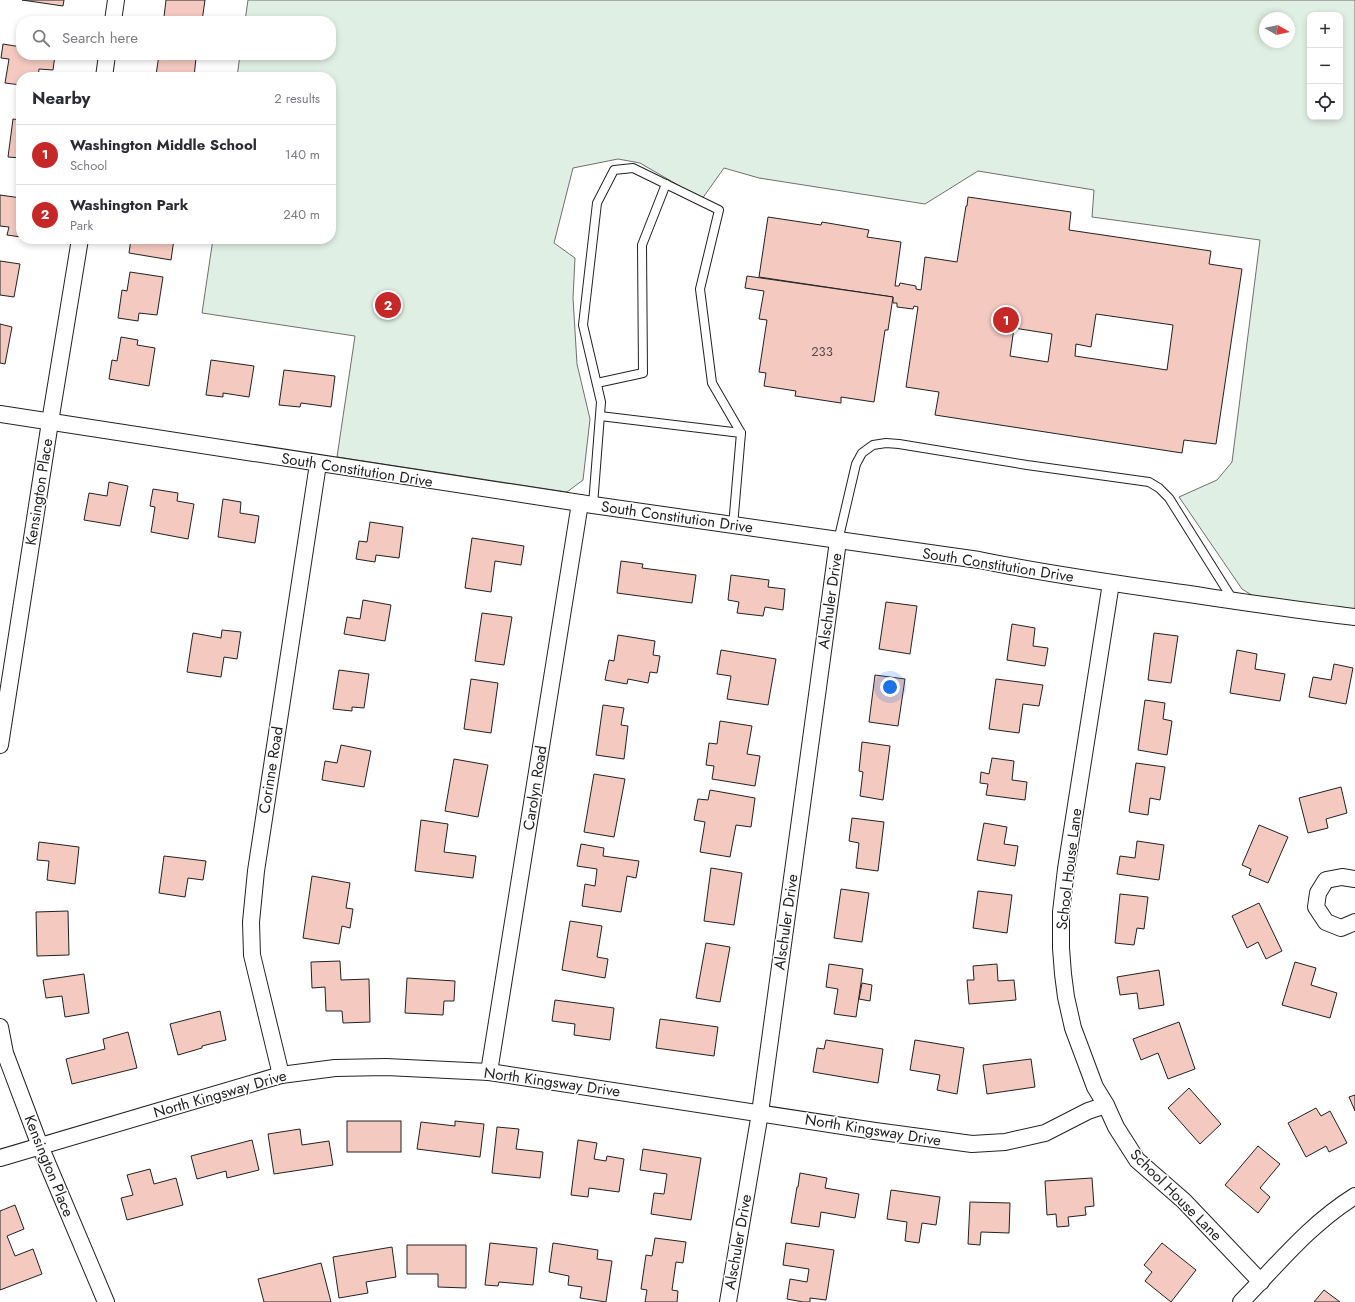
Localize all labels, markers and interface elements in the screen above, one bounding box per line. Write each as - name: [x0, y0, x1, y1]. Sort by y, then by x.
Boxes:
- north arrow: [1259, 12, 1295, 48]
- map controls: [1307, 12, 1343, 120]
- button: +: [1307, 12, 1343, 48]
- search box: [16, 16, 336, 60]
- icon: search: [30, 27, 52, 49]
- text: Search here: [62, 27, 138, 49]
- button: −: [1307, 48, 1343, 84]
- button: locate: [1307, 84, 1343, 120]
- text: Nearby: [32, 86, 90, 110]
- text: 2 results: [274, 89, 320, 108]
- text: Washington Middle School: [70, 134, 257, 156]
- text: 1: [42, 145, 48, 164]
- text: 140 m: [285, 145, 320, 164]
- text: School: [70, 156, 107, 175]
- text: Washington Park: [70, 194, 188, 216]
- text: 2: [41, 205, 49, 224]
- text: 240 m: [283, 205, 320, 224]
- text: Park: [70, 216, 93, 235]
- pin: 2: [375, 290, 401, 320]
- pin: 1: [993, 305, 1019, 335]
- house number: 233: [811, 342, 833, 361]
- street label: Kensington Place: [20, 437, 58, 547]
- street label: South Constitution Drive: [280, 447, 435, 493]
- street label: South Constitution Drive: [600, 495, 755, 539]
- street label: South Constitution Drive: [921, 542, 1076, 588]
- street label: Alschuler Drive: [812, 551, 848, 650]
- your location: [880, 677, 900, 697]
- street label: Corinne Road: [253, 725, 289, 815]
- street label: Carolyn Road: [517, 744, 553, 832]
- street label: School House Lane: [1051, 807, 1087, 931]
- street label: Alschuler Drive: [768, 872, 804, 971]
- street label: North Kingsway Drive: [482, 1062, 622, 1102]
- street label: North Kingsway Drive: [151, 1064, 289, 1124]
- street label: North Kingsway Drive: [803, 1108, 943, 1152]
- street label: Kensington Place: [19, 1112, 80, 1220]
- street label: School House Lane: [1125, 1144, 1227, 1246]
- street label: Alschuler Drive: [719, 1192, 757, 1291]

